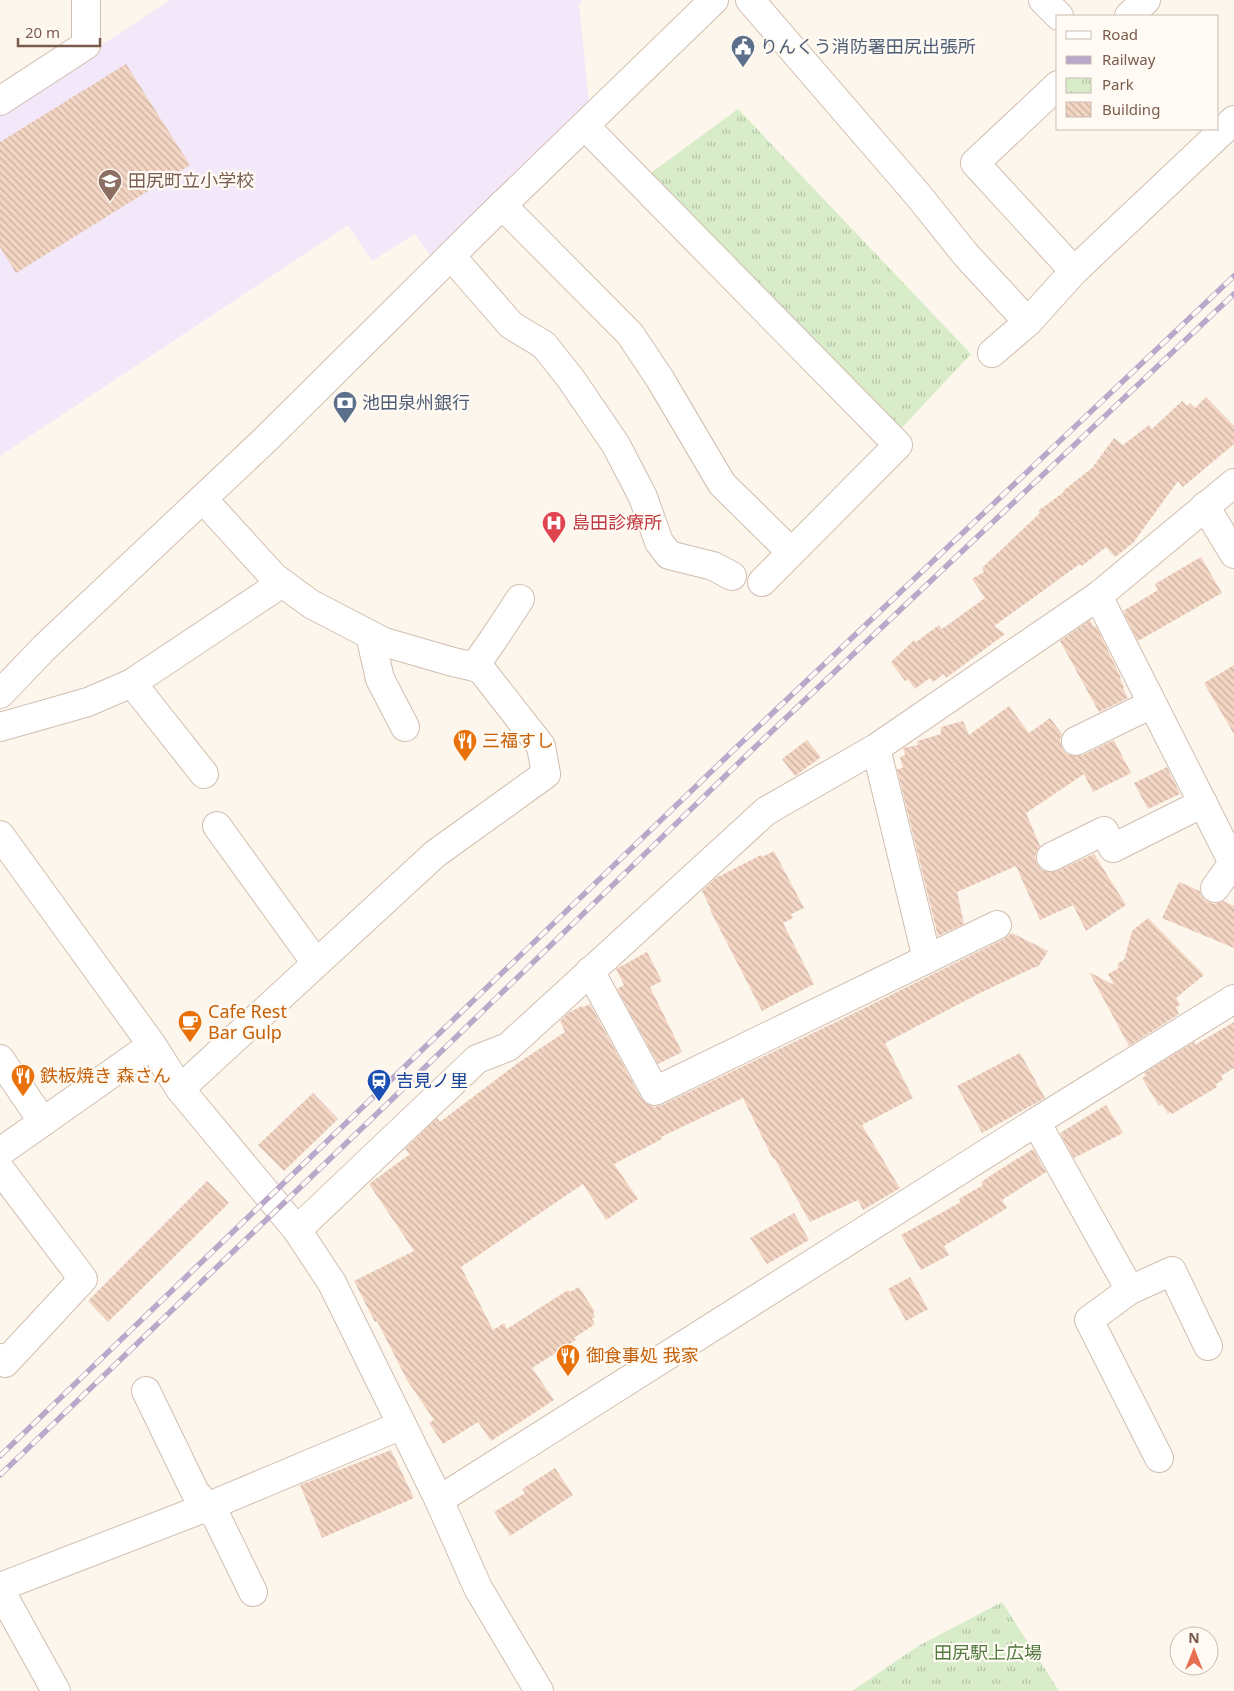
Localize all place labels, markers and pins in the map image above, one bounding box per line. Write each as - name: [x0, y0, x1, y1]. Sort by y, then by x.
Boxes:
- public building icon: りんくう消防署田尻出張所: [730, 34, 756, 68]
- place label: りんくう消防署田尻出張所: [760, 34, 976, 58]
- school or university icon: 田尻町立小学校: [97, 168, 123, 202]
- place label: 田尻町立小学校: [128, 168, 254, 192]
- bank icon: 池田泉州銀行: [332, 390, 358, 424]
- place label: 池田泉州銀行: [362, 390, 470, 414]
- hospital icon: 島田診療所: [541, 510, 567, 544]
- place label: 島田診療所: [572, 510, 662, 534]
- restaurant icon: 三福すし: [452, 728, 478, 762]
- place label: 三福すし: [482, 728, 554, 752]
- place label: Cafe Rest Bar Gulp: [208, 999, 287, 1044]
- cafe icon: Cafe Rest Bar Gulp: [177, 1009, 203, 1043]
- restaurant icon: 鉄板焼き 森さん: [10, 1063, 36, 1097]
- place label: 鉄板焼き 森さん: [40, 1063, 171, 1087]
- station icon: 吉見ノ里: [366, 1068, 392, 1102]
- place label: 吉見ノ里: [396, 1068, 468, 1092]
- restaurant icon: 御食事処 我家: [555, 1343, 581, 1377]
- place label: 御食事処 我家: [586, 1343, 699, 1367]

